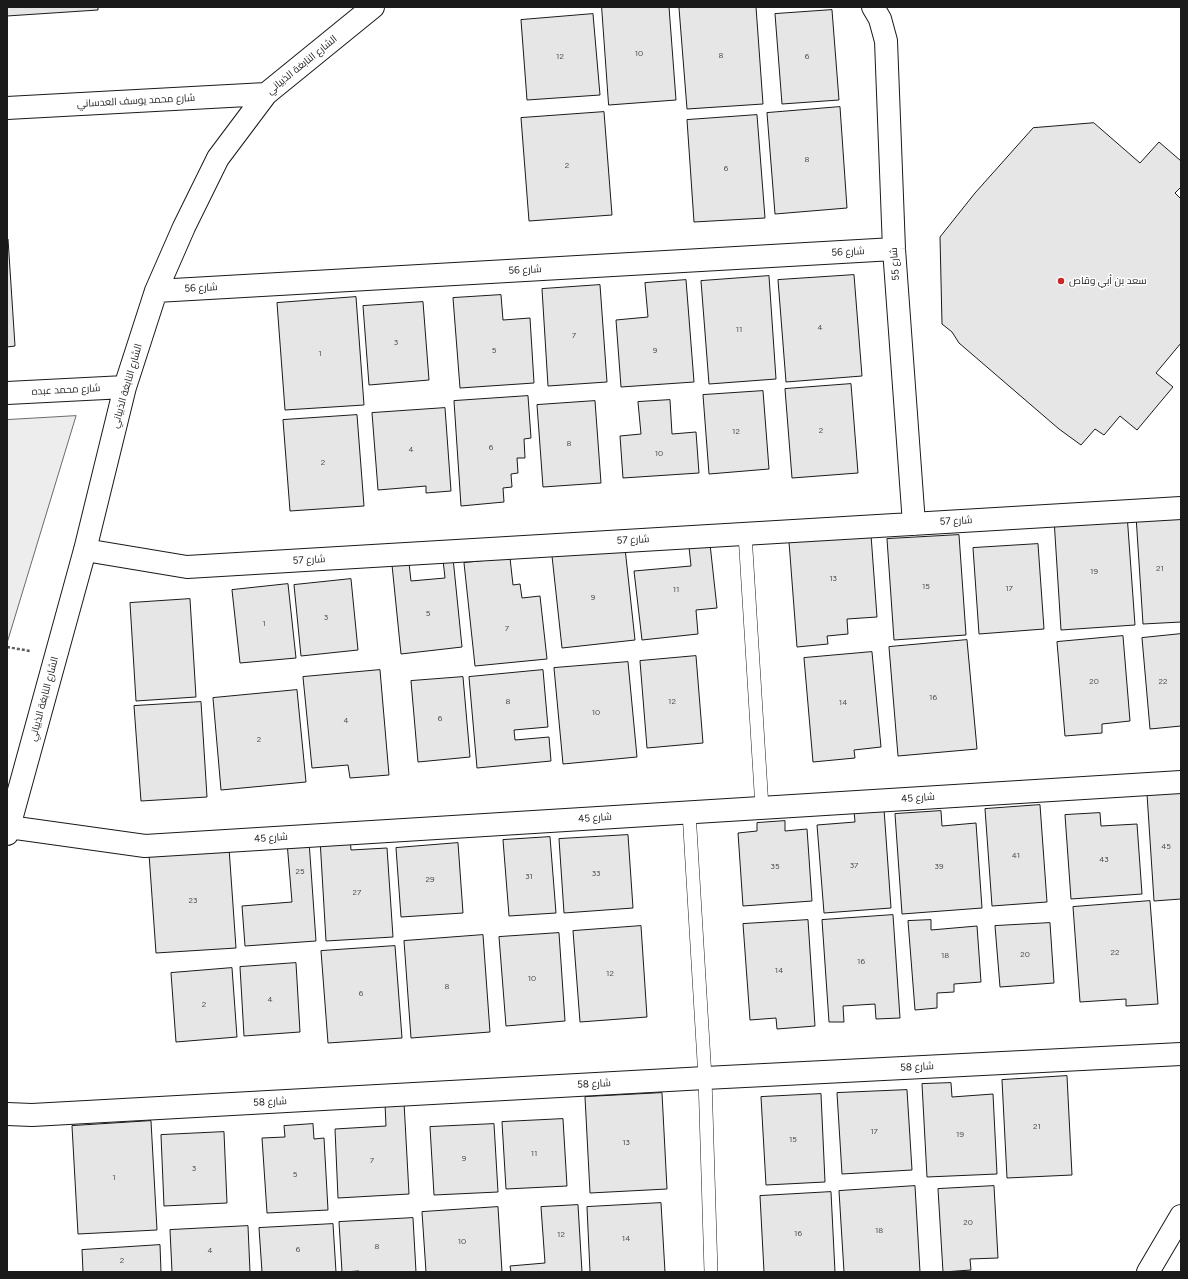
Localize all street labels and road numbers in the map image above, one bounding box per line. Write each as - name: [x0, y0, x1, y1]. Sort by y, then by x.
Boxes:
- street label: الشارع النابغة الذبياني: [264, 33, 340, 97]
- street label: شارع محمد يوسف العدساني: [77, 92, 195, 110]
- street label: شارع 56: [831, 245, 865, 259]
- street label: شارع 55: [888, 247, 902, 281]
- street label: شارع 56: [508, 263, 542, 277]
- street label: شارع 56: [184, 281, 218, 295]
- street label: الشارع النابغة الذبياني: [109, 342, 145, 430]
- street label: شارع محمد عبده: [31, 382, 101, 398]
- street label: شارع 57: [939, 514, 973, 528]
- street label: شارع 57: [616, 533, 650, 547]
- street label: شارع 57: [292, 553, 326, 567]
- street label: الشارع النابغة الذبياني: [27, 655, 61, 743]
- street label: شارع 45: [901, 791, 935, 805]
- street label: شارع 45: [578, 811, 612, 825]
- street label: شارع 45: [254, 831, 288, 845]
- street label: شارع 58: [900, 1060, 934, 1074]
- street label: شارع 58: [577, 1077, 611, 1091]
- street label: شارع 58: [253, 1095, 287, 1109]

